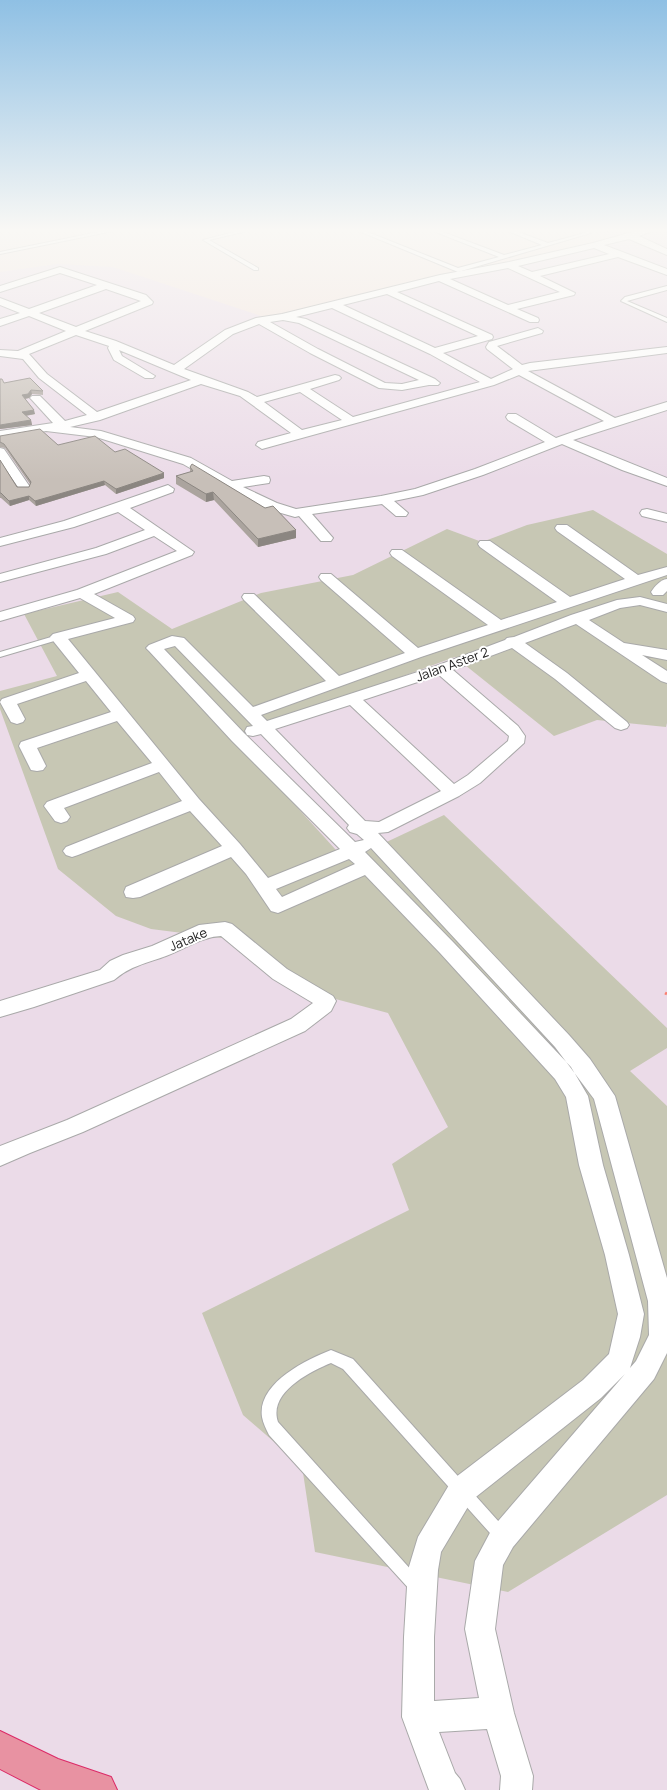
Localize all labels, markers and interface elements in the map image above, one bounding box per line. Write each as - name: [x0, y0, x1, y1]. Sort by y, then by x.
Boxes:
- street label: Jalan Aster 2: [413, 643, 491, 685]
- street label: Jatake: [166, 923, 210, 955]

